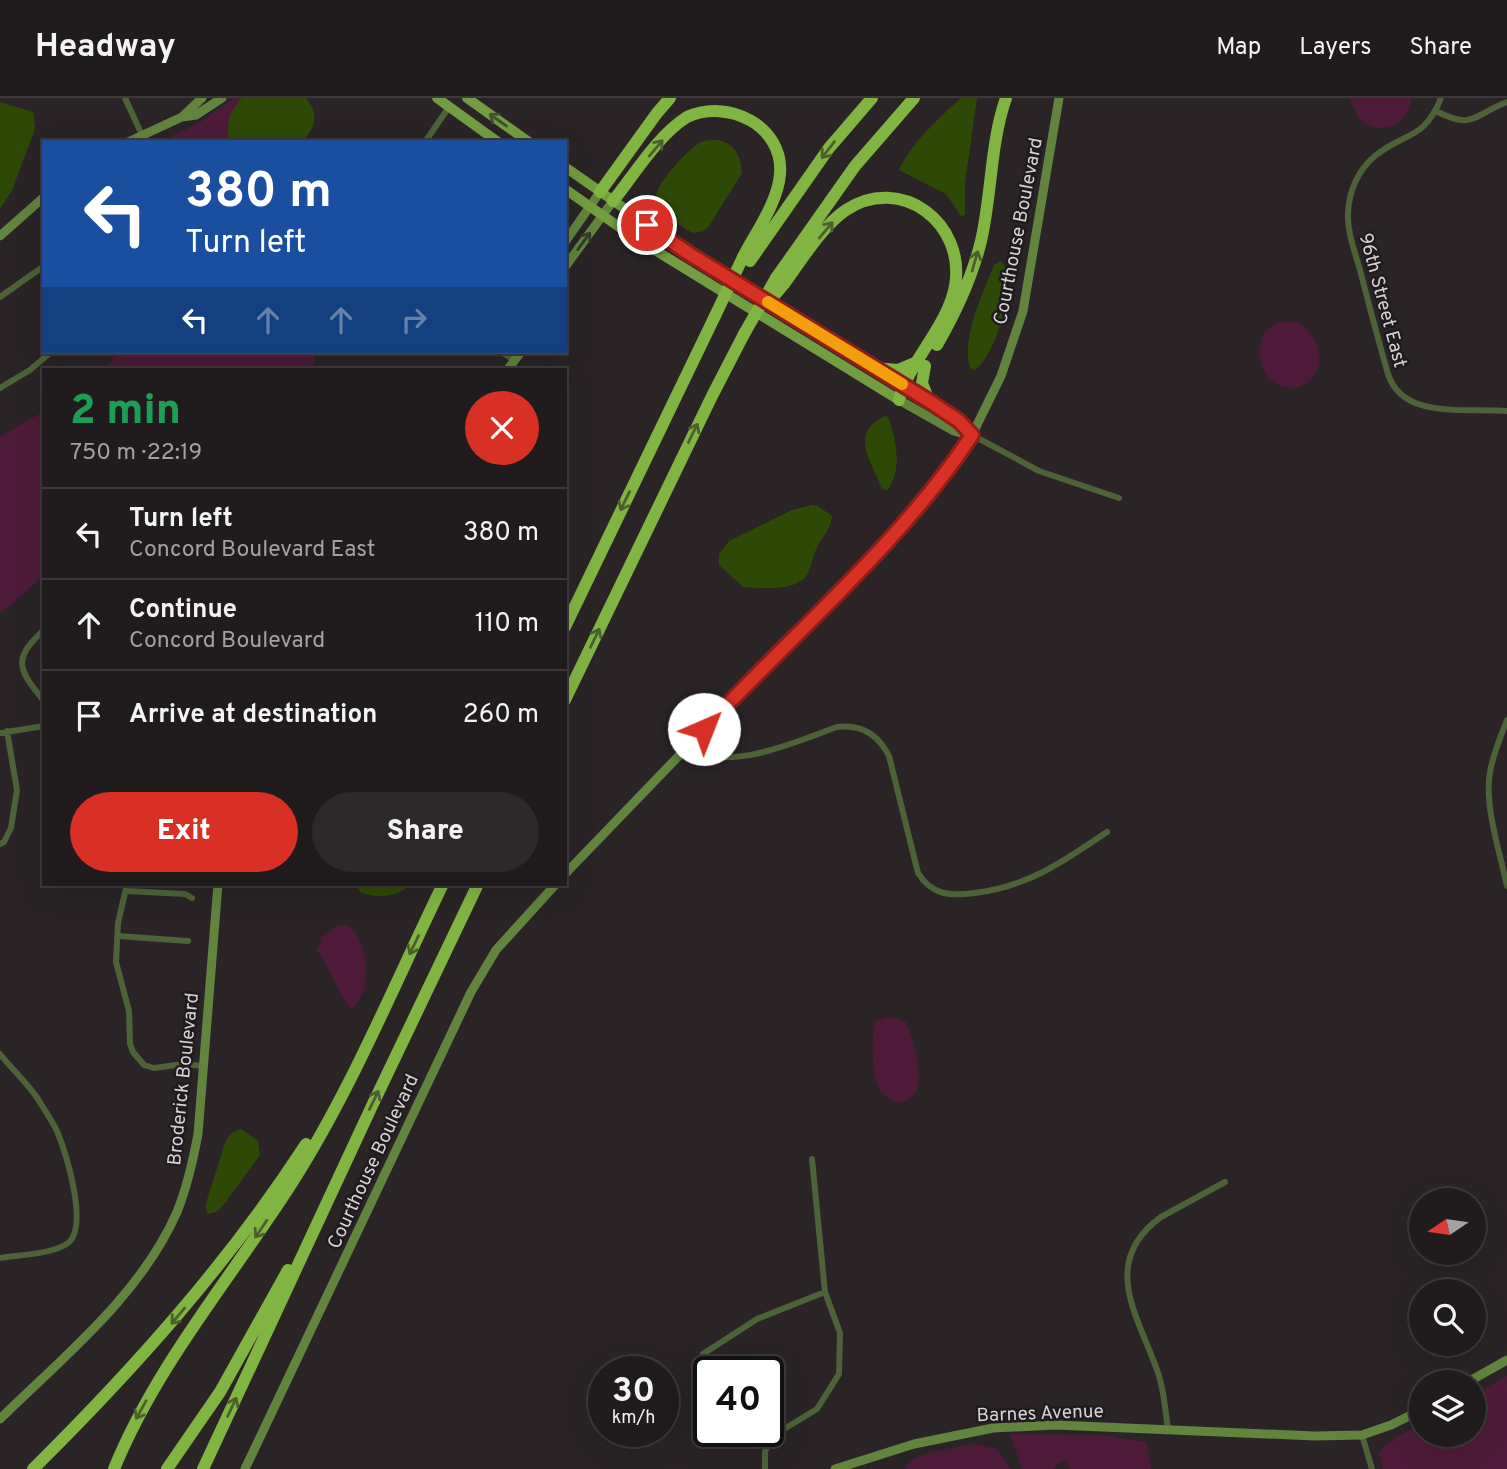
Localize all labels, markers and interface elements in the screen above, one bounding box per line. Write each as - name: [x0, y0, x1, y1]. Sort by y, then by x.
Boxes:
- text: Headway: [35, 27, 176, 69]
- text: Map: [1216, 33, 1261, 63]
- text: Layers: [1299, 33, 1371, 63]
- text: Share: [1409, 33, 1472, 63]
- one-way arrow: [489, 113, 508, 127]
- street label: Courthouse Boulevard: [989, 136, 1049, 327]
- one-way arrow: [648, 139, 664, 157]
- one-way arrow: [821, 140, 836, 159]
- text: 380 m: [185, 163, 332, 225]
- icon: left: [70, 168, 161, 259]
- pin: [617, 195, 677, 255]
- icon: arrive: [628, 206, 666, 244]
- one-way arrow: [818, 221, 834, 239]
- text: Turn left: [185, 224, 306, 264]
- street label: 96th Street East: [1353, 230, 1412, 371]
- one-way arrow: [576, 232, 591, 251]
- one-way arrow: [970, 250, 983, 272]
- icon: left: [176, 301, 214, 339]
- icon: ahead: [249, 301, 287, 339]
- icon: ahead: [322, 301, 360, 339]
- icon: right: [395, 301, 433, 339]
- text: 2 min: [70, 386, 181, 439]
- button: close: [465, 391, 539, 465]
- one-way arrow: [688, 423, 701, 444]
- text: 750 m · 22:19: [70, 439, 202, 468]
- one-way arrow: [618, 490, 631, 511]
- text: Turn left: [129, 503, 233, 536]
- icon: left: [70, 515, 108, 553]
- text: 380 m: [463, 517, 539, 550]
- text: Concord Boulevard East: [129, 536, 376, 565]
- text: Continue: [129, 594, 237, 627]
- icon: ahead: [70, 606, 108, 644]
- text: 110 m: [475, 608, 539, 641]
- text: Concord Boulevard: [129, 627, 325, 656]
- one-way arrow: [589, 628, 602, 649]
- position arrow: [667, 692, 741, 766]
- icon: arrive: [70, 697, 108, 735]
- text: Arrive at destination: [129, 699, 377, 732]
- text: 260 m: [463, 699, 539, 732]
- button: Exit: [70, 792, 298, 872]
- button: Share: [312, 792, 539, 872]
- one-way arrow: [406, 934, 420, 955]
- street label: Broderick Boulevard: [163, 992, 205, 1167]
- street label: Courthouse Boulevard: [323, 1071, 425, 1253]
- one-way arrow: [368, 1090, 382, 1111]
- north arrow: [1409, 1188, 1486, 1265]
- map controls: [1409, 1188, 1486, 1447]
- one-way arrow: [254, 1219, 268, 1238]
- button: search: [1409, 1279, 1486, 1356]
- one-way arrow: [170, 1307, 186, 1325]
- speed limit sign: 40: [693, 1356, 784, 1447]
- text: 30: [612, 1370, 655, 1414]
- button: layers: [1409, 1370, 1486, 1447]
- one-way arrow: [226, 1397, 239, 1418]
- one-way arrow: [134, 1400, 148, 1420]
- street label: Barnes Avenue: [976, 1400, 1104, 1428]
- text: km/h: [612, 1407, 655, 1430]

